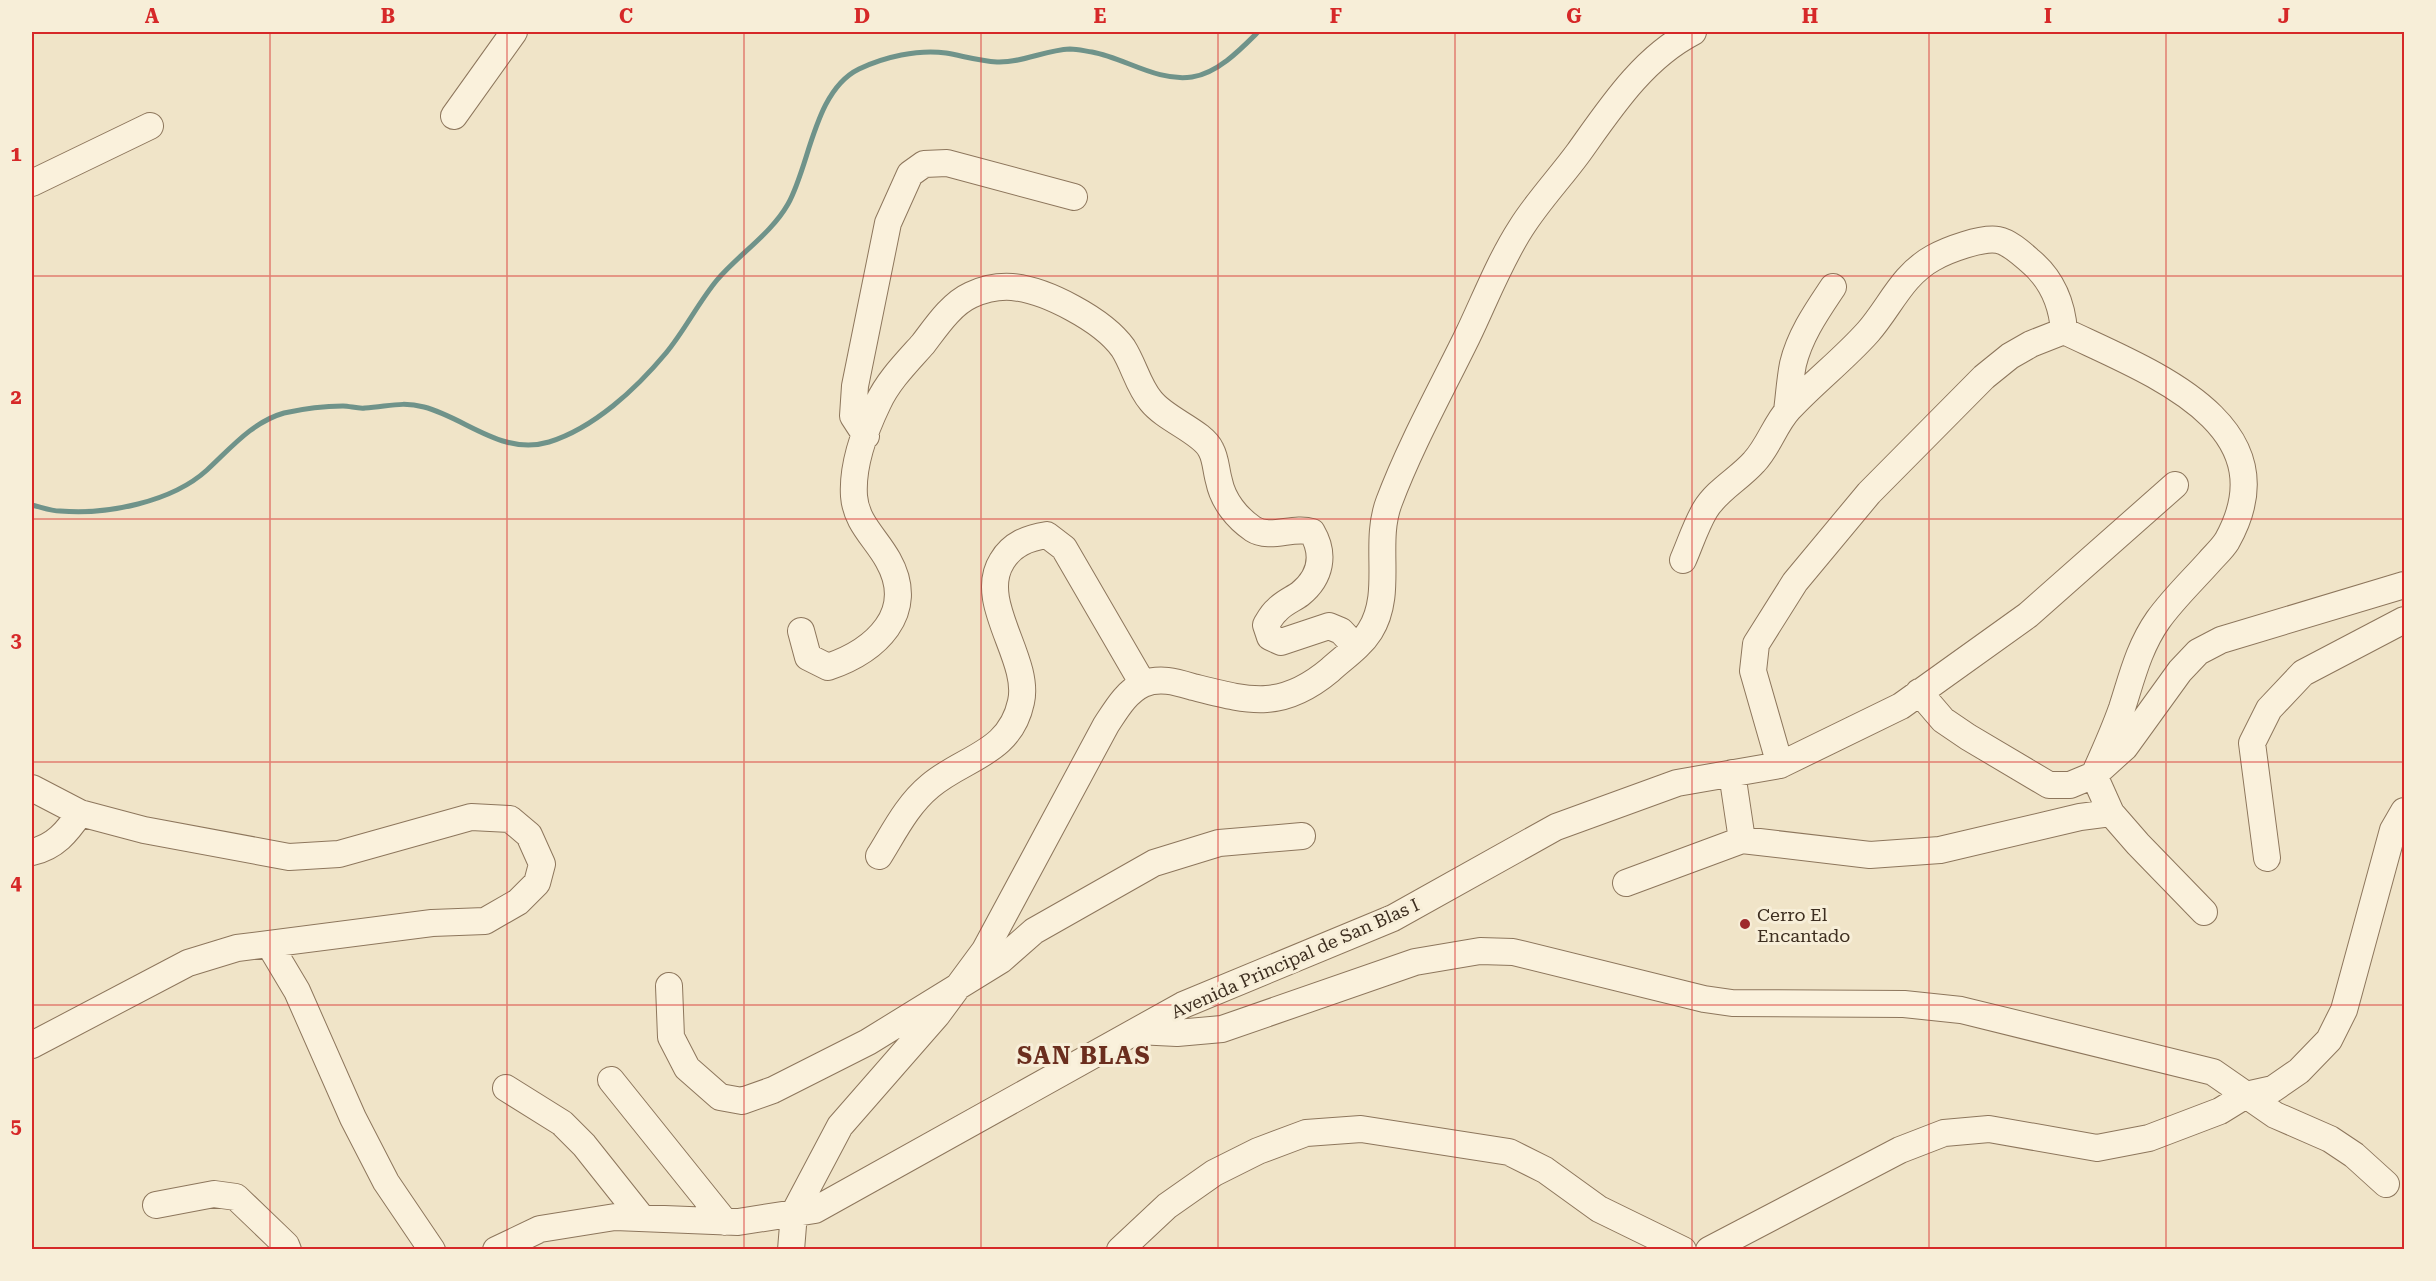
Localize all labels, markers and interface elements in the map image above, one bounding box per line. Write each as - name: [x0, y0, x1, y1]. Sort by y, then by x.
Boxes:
- text: A: [145, 4, 160, 28]
- text: B: [381, 4, 395, 28]
- text: C: [619, 4, 633, 28]
- text: D: [854, 4, 870, 28]
- text: E: [1094, 4, 1107, 28]
- text: F: [1330, 4, 1342, 28]
- text: G: [1566, 4, 1582, 28]
- text: H: [1802, 4, 1818, 28]
- text: I: [2044, 4, 2052, 28]
- text: J: [2278, 4, 2290, 28]
- text: 1: [10, 142, 22, 166]
- text: 2: [10, 385, 22, 409]
- text: 3: [10, 628, 22, 652]
- text: 4: [10, 871, 22, 895]
- street label: Avenida Principal de San Blas I: [1168, 894, 1422, 1022]
- place label: Cerro El Encantado: [1757, 904, 1850, 946]
- marker: Cerro El Encantado: [1738, 917, 1752, 931]
- district label: SAN BLAS: [1017, 1042, 1151, 1070]
- text: 5: [10, 1114, 22, 1138]

